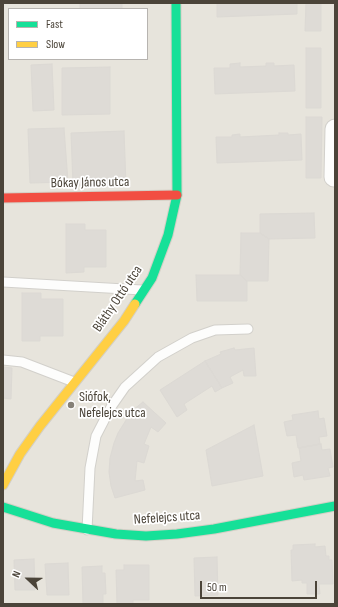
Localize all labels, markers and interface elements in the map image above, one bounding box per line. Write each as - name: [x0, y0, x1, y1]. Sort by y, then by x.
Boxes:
- legend: [8, 8, 148, 60]
- text: Fast: [46, 17, 63, 32]
- text: Slow: [46, 37, 65, 52]
- street label: Bókay János utca: [51, 174, 129, 192]
- street label: Bláthy Ottó utca: [90, 263, 146, 335]
- place label: Siófok, Nefelejcs utca: [79, 389, 146, 422]
- marker: Siófok, Nefelejcs utca: [66, 400, 76, 410]
- street label: Nefelejcs utca: [133, 507, 201, 529]
- north arrow: [8, 559, 48, 599]
- text: N: [9, 569, 24, 579]
- scale bar: [202, 573, 319, 599]
- text: 50 m: [207, 580, 227, 595]

